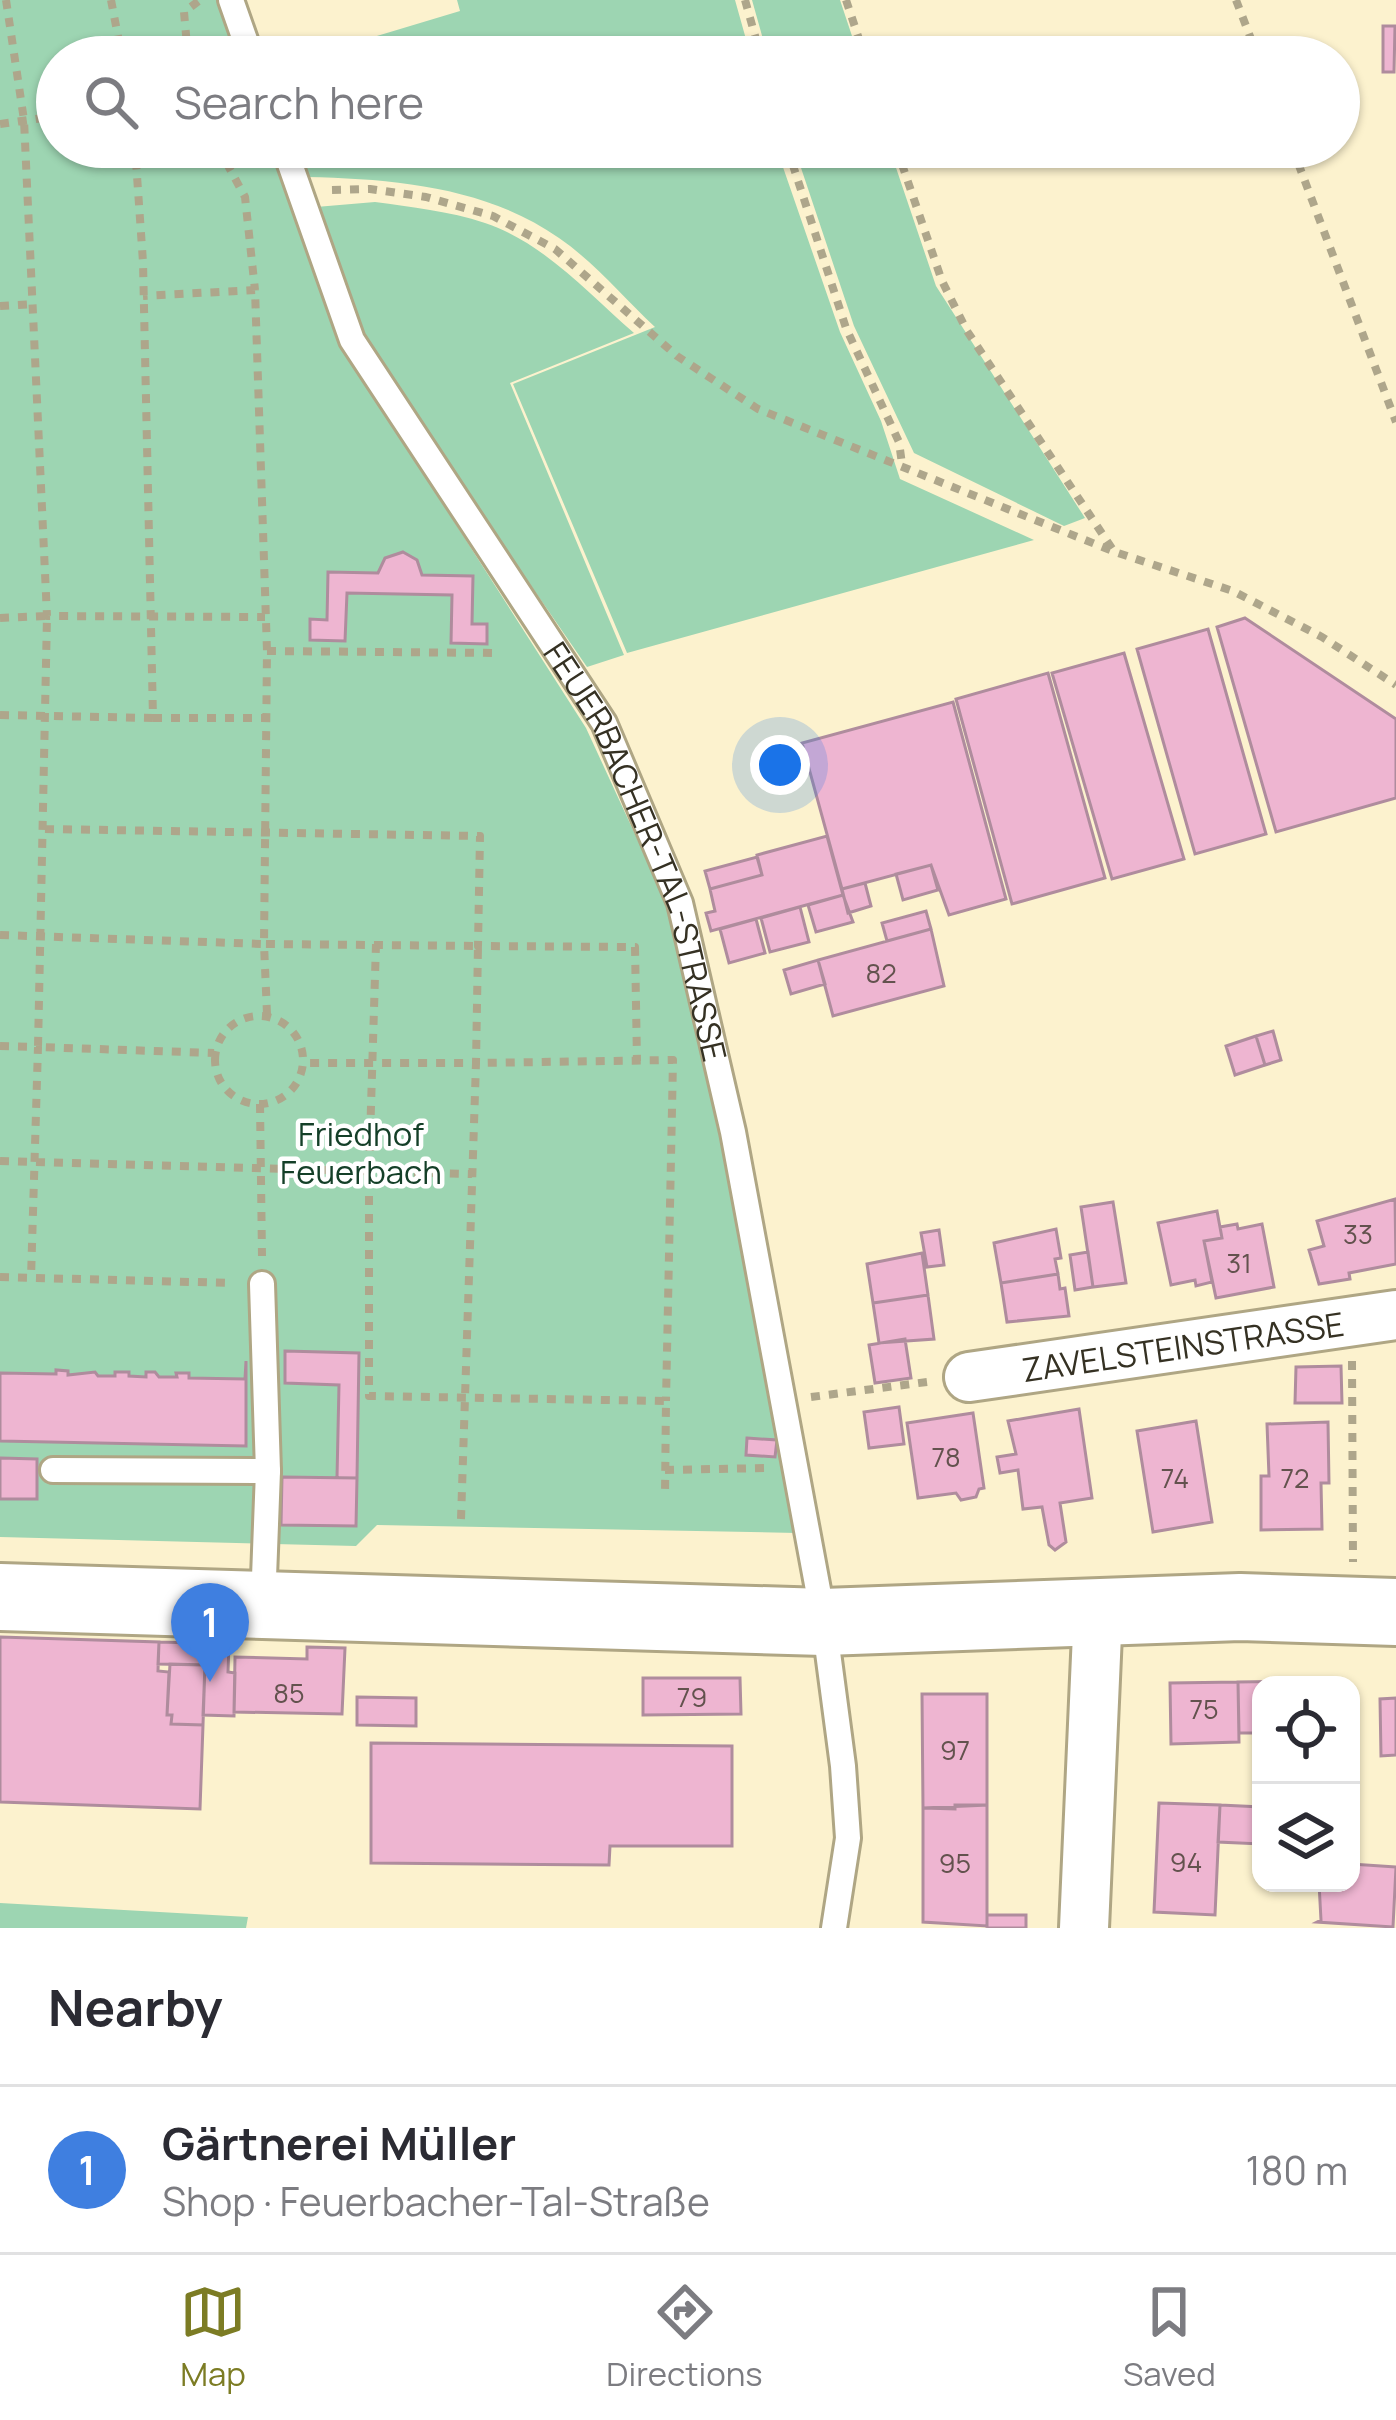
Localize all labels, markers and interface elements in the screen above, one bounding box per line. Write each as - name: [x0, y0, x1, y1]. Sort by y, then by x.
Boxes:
- search box: [36, 36, 1360, 168]
- icon: search: [78, 69, 144, 135]
- text: Search here: [174, 71, 424, 133]
- street label: FEUERBACHER-TAL-STRASSE: [534, 633, 738, 1066]
- your location: [750, 735, 810, 795]
- house number: 82: [865, 954, 897, 991]
- park label: Friedhof Feuerbach: [280, 1111, 442, 1194]
- house number: 33: [1343, 1215, 1373, 1252]
- house number: 31: [1226, 1244, 1252, 1281]
- street label: ZAVELSTEINSTRASSE: [1019, 1300, 1347, 1392]
- house number: 78: [931, 1438, 961, 1475]
- house number: 74: [1161, 1459, 1189, 1496]
- house number: 72: [1281, 1459, 1309, 1496]
- pin: 1: [171, 1583, 249, 1682]
- house number: 85: [273, 1674, 305, 1711]
- map controls: [1252, 1676, 1360, 1892]
- button: locate: [1252, 1676, 1360, 1784]
- house number: 79: [677, 1678, 707, 1715]
- house number: 75: [1189, 1690, 1219, 1727]
- house number: 97: [940, 1731, 970, 1768]
- button: layers: [1252, 1784, 1360, 1892]
- house number: 94: [1170, 1843, 1202, 1880]
- house number: 95: [939, 1844, 971, 1881]
- text: Nearby: [48, 1972, 223, 2041]
- text: Gärtnerei Müller: [162, 2112, 516, 2174]
- text: 1: [78, 2143, 96, 2197]
- text: 180 m: [1245, 2143, 1348, 2197]
- text: Shop · Feuerbacher-Tal-Straße: [162, 2174, 710, 2228]
- tab: Map: [180, 2279, 246, 2396]
- tab: Directions: [606, 2279, 763, 2396]
- tab: Saved: [1123, 2279, 1216, 2396]

